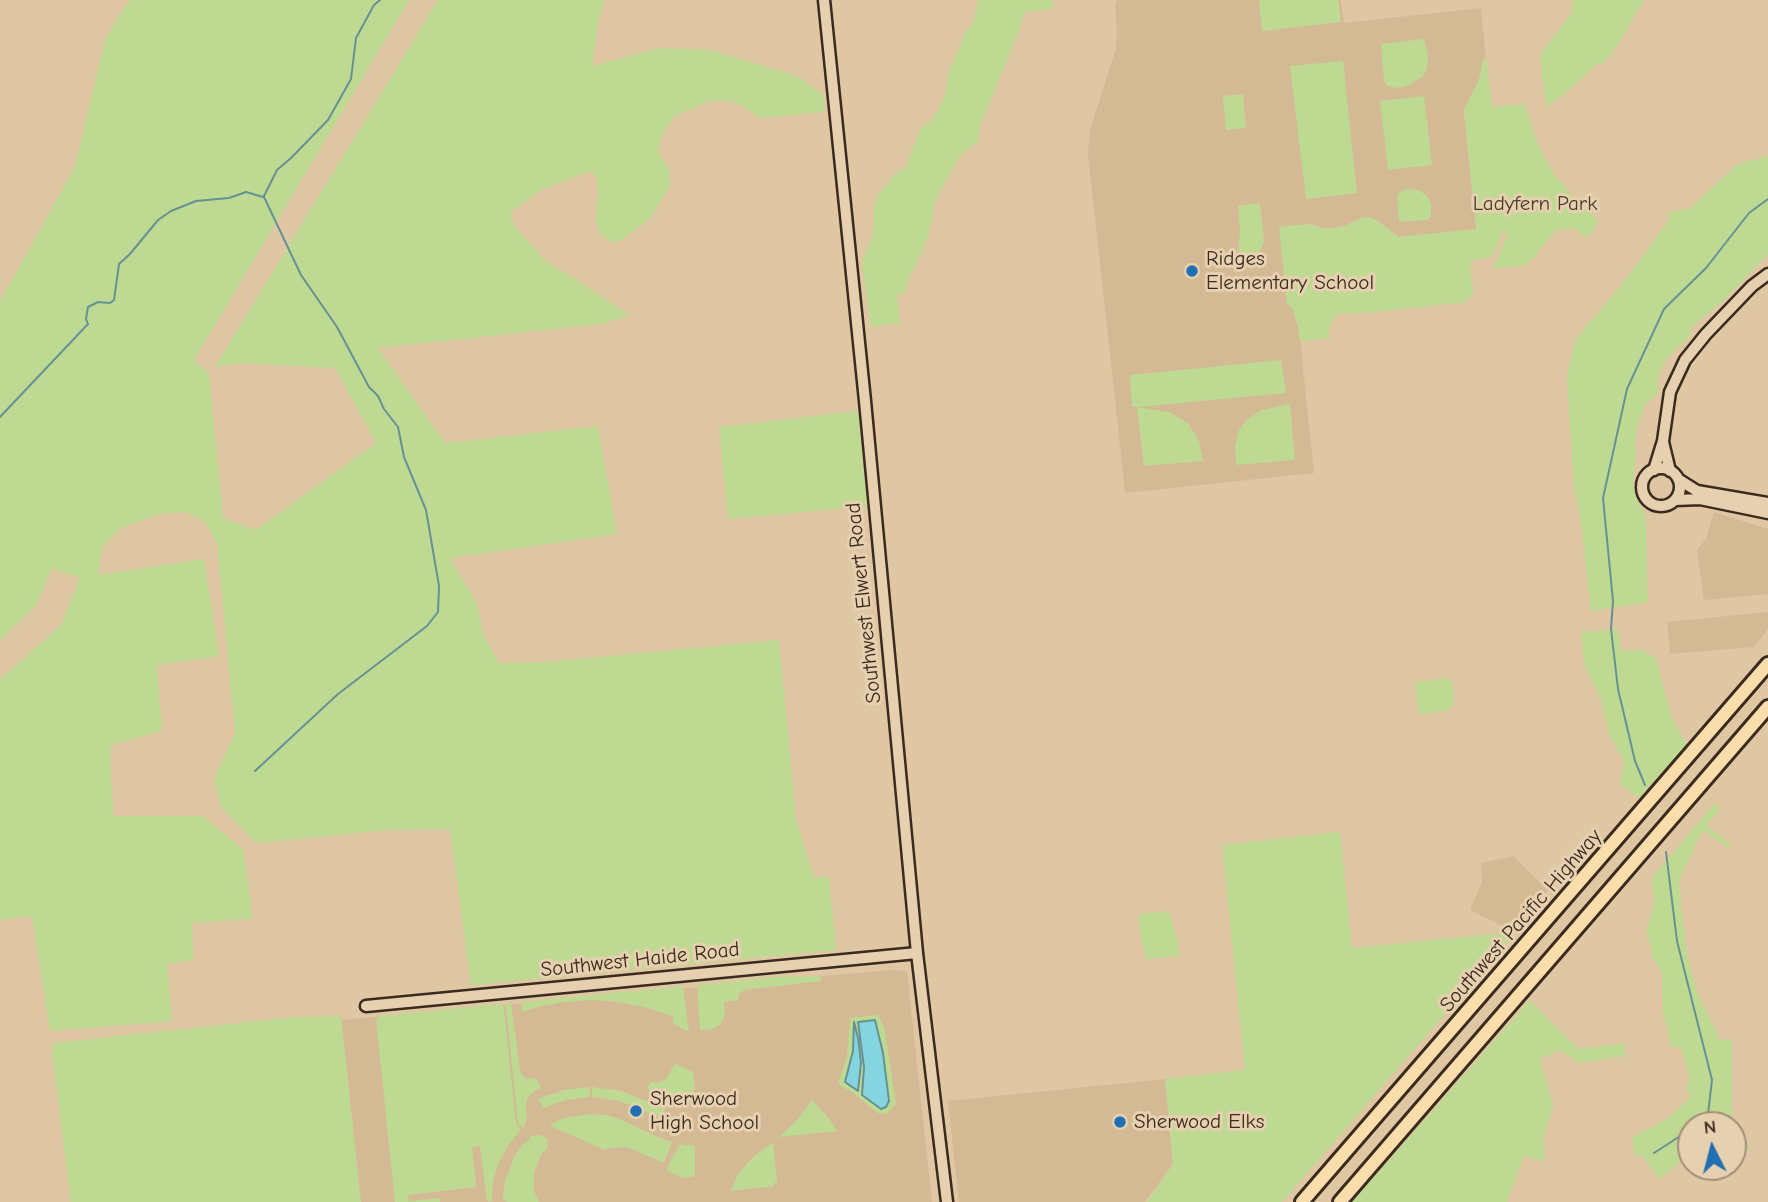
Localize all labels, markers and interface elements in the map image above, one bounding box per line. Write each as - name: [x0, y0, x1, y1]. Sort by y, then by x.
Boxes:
- park label: Ladyfern Park: [1473, 191, 1597, 217]
- place label: Ridges Elementary School: [1206, 246, 1374, 296]
- marker: Ridges Elementary School: [1184, 263, 1200, 279]
- street label: Southwest Elwert Road: [841, 501, 887, 705]
- street label: Southwest Pacific Highway: [1435, 824, 1607, 1018]
- street label: Southwest Haide Road: [539, 937, 741, 983]
- place label: Sherwood High School: [650, 1086, 759, 1136]
- marker: Sherwood High School: [628, 1103, 644, 1119]
- place label: Sherwood Elks: [1134, 1109, 1264, 1135]
- north arrow: [1677, 1111, 1747, 1181]
- marker: Sherwood Elks: [1112, 1114, 1128, 1130]
- text: N: [1703, 1116, 1717, 1139]

